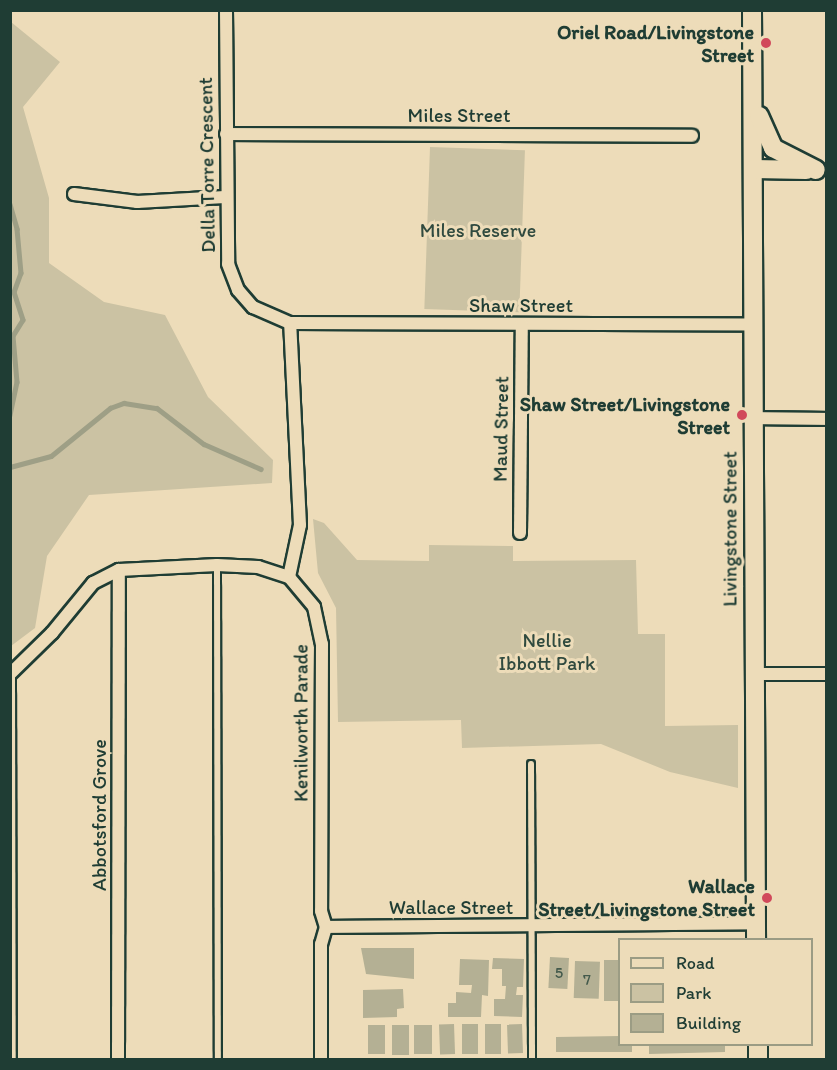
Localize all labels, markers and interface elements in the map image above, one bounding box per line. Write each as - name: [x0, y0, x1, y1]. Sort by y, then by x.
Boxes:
- place label: Oriel Road/Livingstone Street: [557, 20, 754, 67]
- marker: Oriel Road/Livingstone Street: [759, 36, 773, 50]
- street label: Della Torre Crescent: [193, 78, 221, 252]
- street label: Miles Street: [408, 103, 510, 127]
- park label: Miles Reserve: [420, 218, 536, 242]
- street label: Shaw Street: [469, 293, 573, 317]
- street label: Maud Street: [488, 376, 514, 482]
- place label: Shaw Street/Livingstone Street: [520, 392, 730, 439]
- marker: Shaw Street/Livingstone Street: [735, 408, 749, 422]
- street label: Livingstone Street: [718, 451, 742, 607]
- park label: Nellie Ibbott Park: [499, 629, 595, 676]
- street label: Kenilworth Parade: [289, 644, 313, 802]
- street label: Abbotsford Grove: [87, 739, 111, 891]
- place label: Wallace Street/Livingstone Street: [538, 874, 755, 921]
- marker: Wallace Street/Livingstone Street: [760, 891, 774, 905]
- street label: Wallace Street: [389, 895, 513, 919]
- legend: [618, 938, 813, 1046]
- text: Road: [676, 952, 715, 974]
- house number: 5: [555, 963, 563, 983]
- house number: 7: [583, 970, 591, 990]
- text: Park: [676, 982, 711, 1004]
- text: Building: [676, 1012, 741, 1034]

